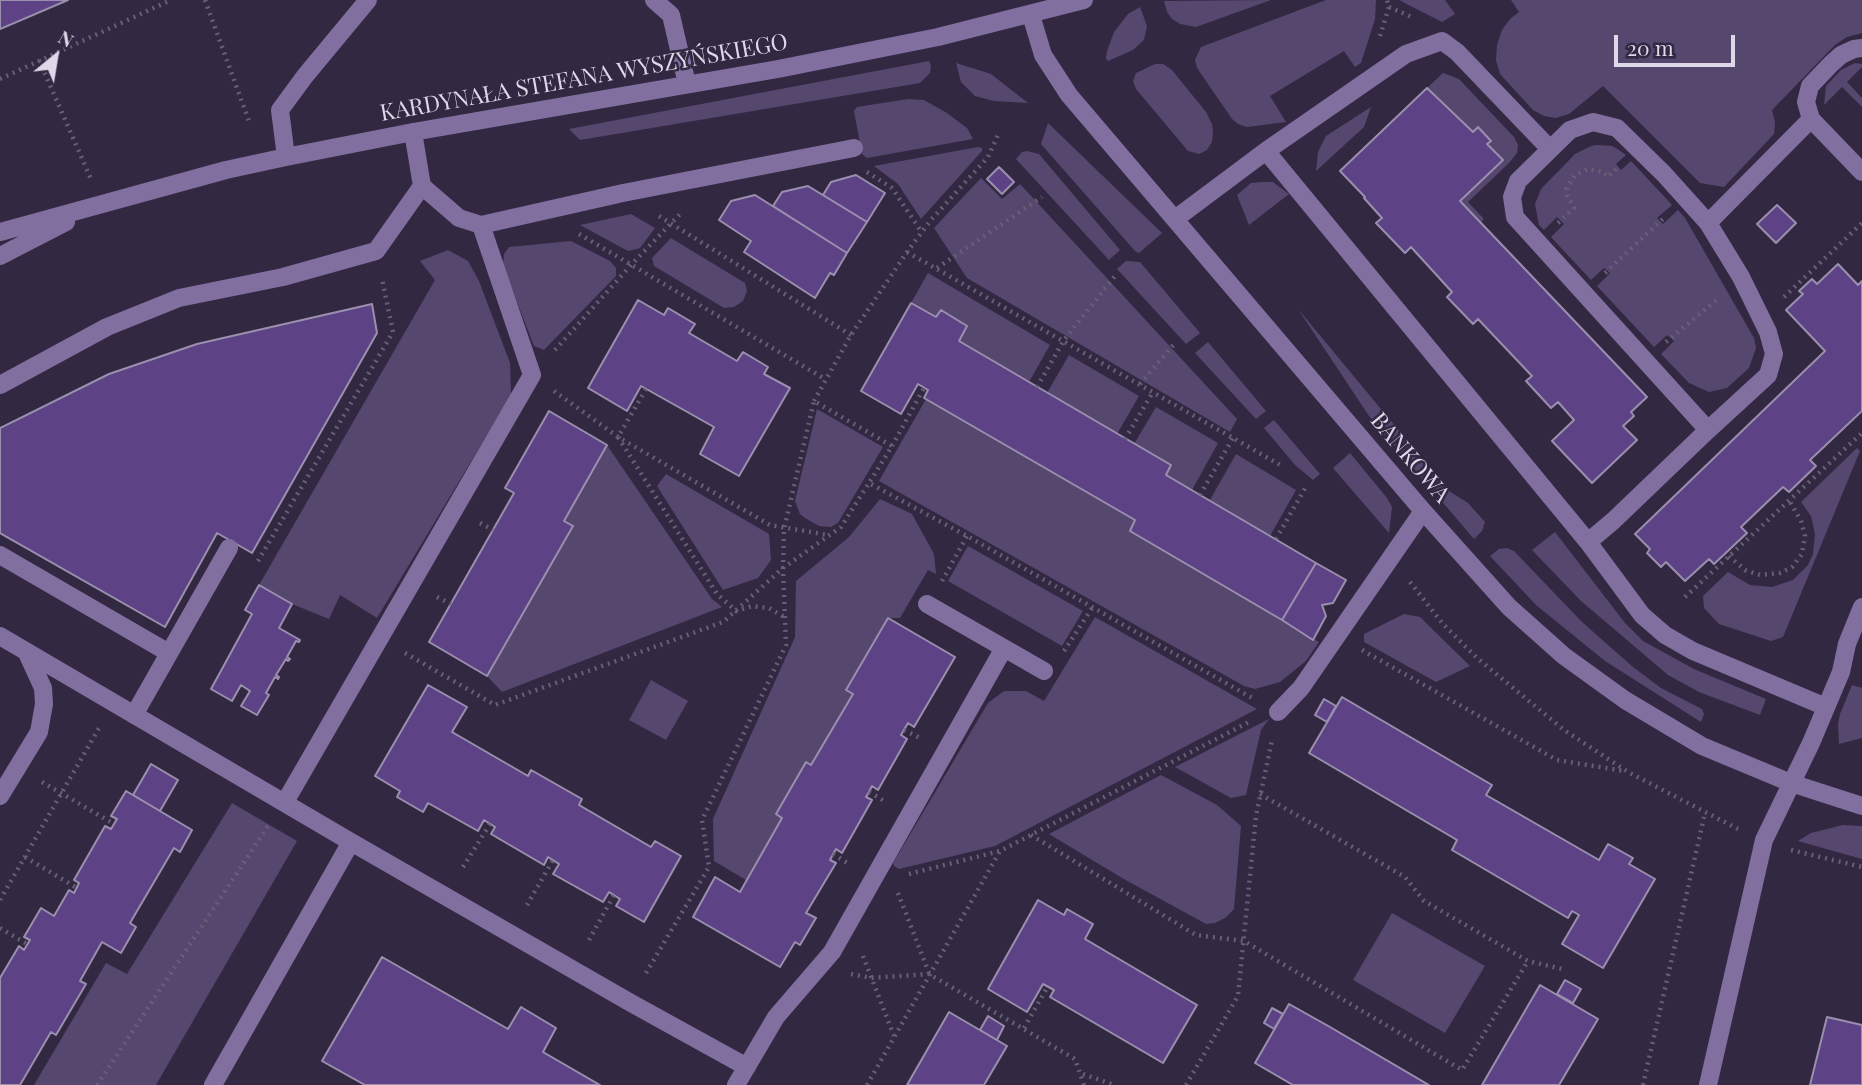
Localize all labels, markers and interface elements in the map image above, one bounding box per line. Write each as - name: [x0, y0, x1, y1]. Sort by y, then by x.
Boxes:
- north arrow: [21, 21, 91, 91]
- scale bar: [1617, 21, 1738, 65]
- text: N: [54, 23, 79, 53]
- street label: KARDYNAŁA STEFANA WYSZYŃSKIEGO: [378, 29, 790, 127]
- text: 20 m: [1627, 33, 1674, 61]
- street label: BANKOWA: [1364, 407, 1456, 509]

